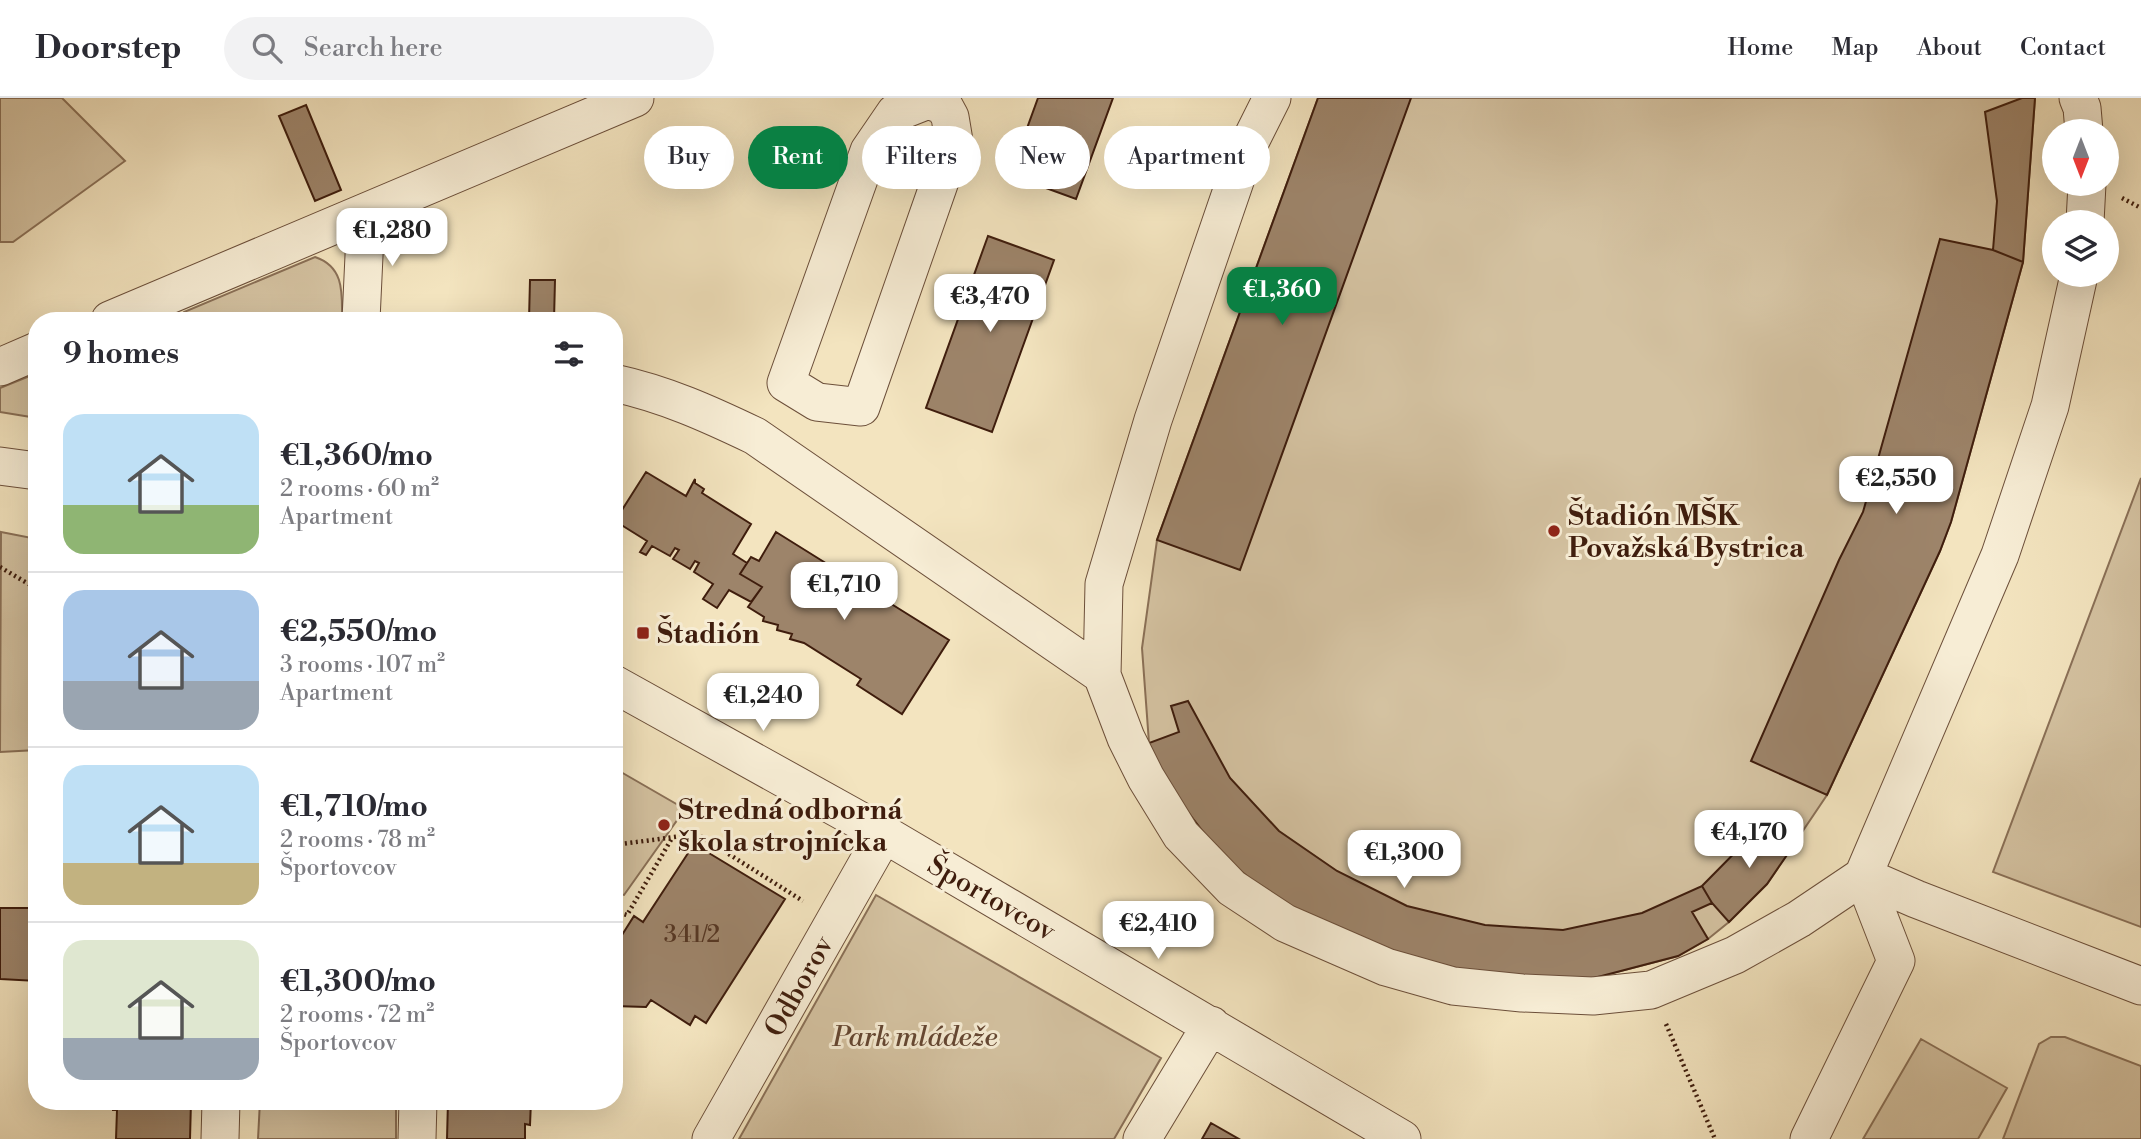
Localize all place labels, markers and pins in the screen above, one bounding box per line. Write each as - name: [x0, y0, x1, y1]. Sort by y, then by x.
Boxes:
- pin: €1,280: [335, 208, 449, 268]
- pin: €1,360: [1225, 268, 1339, 327]
- pin: €3,470: [933, 274, 1047, 334]
- pin: €2,550: [1839, 456, 1953, 516]
- place label: Štadión MŠK Považská Bystrica: [1568, 497, 1805, 566]
- marker: Štadión MŠK Považská Bystrica: [1546, 523, 1562, 539]
- pin: €1,710: [787, 562, 901, 622]
- place label: Štadión: [657, 615, 759, 652]
- marker: Štadión: [635, 625, 651, 641]
- pin: €1,240: [706, 674, 820, 733]
- place label: Stredná odborná škola strojnícka: [678, 793, 903, 860]
- pin: €4,170: [1692, 810, 1806, 870]
- marker: Stredná odborná škola strojnícka: [656, 817, 672, 833]
- pin: €1,300: [1347, 830, 1461, 890]
- pin: €2,410: [1101, 902, 1215, 961]

